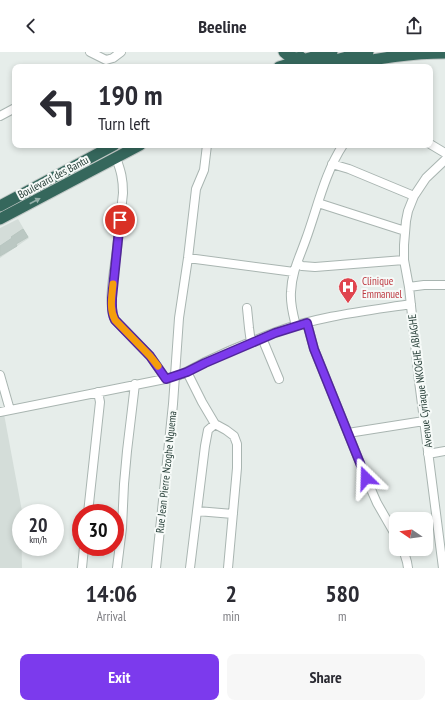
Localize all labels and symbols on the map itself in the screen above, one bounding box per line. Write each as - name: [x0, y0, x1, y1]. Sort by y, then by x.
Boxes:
- street label: Boulevard des Bantu: [15, 152, 91, 201]
- one-way arrow: [29, 198, 40, 204]
- pin: [103, 203, 137, 237]
- place label: Clinique Emmanuel: [362, 274, 403, 301]
- hospital icon: Clinique Emmanuel: [337, 276, 359, 304]
- street label: Avenue Cyriaque NKOGHE ABIAGHE: [405, 313, 435, 449]
- street label: Rue Jean Pierre Nzoghe Nguema: [153, 410, 179, 534]
- position arrow: [345, 457, 387, 499]
- speed limit sign: 30: [72, 504, 124, 556]
- north arrow: [389, 512, 433, 556]

